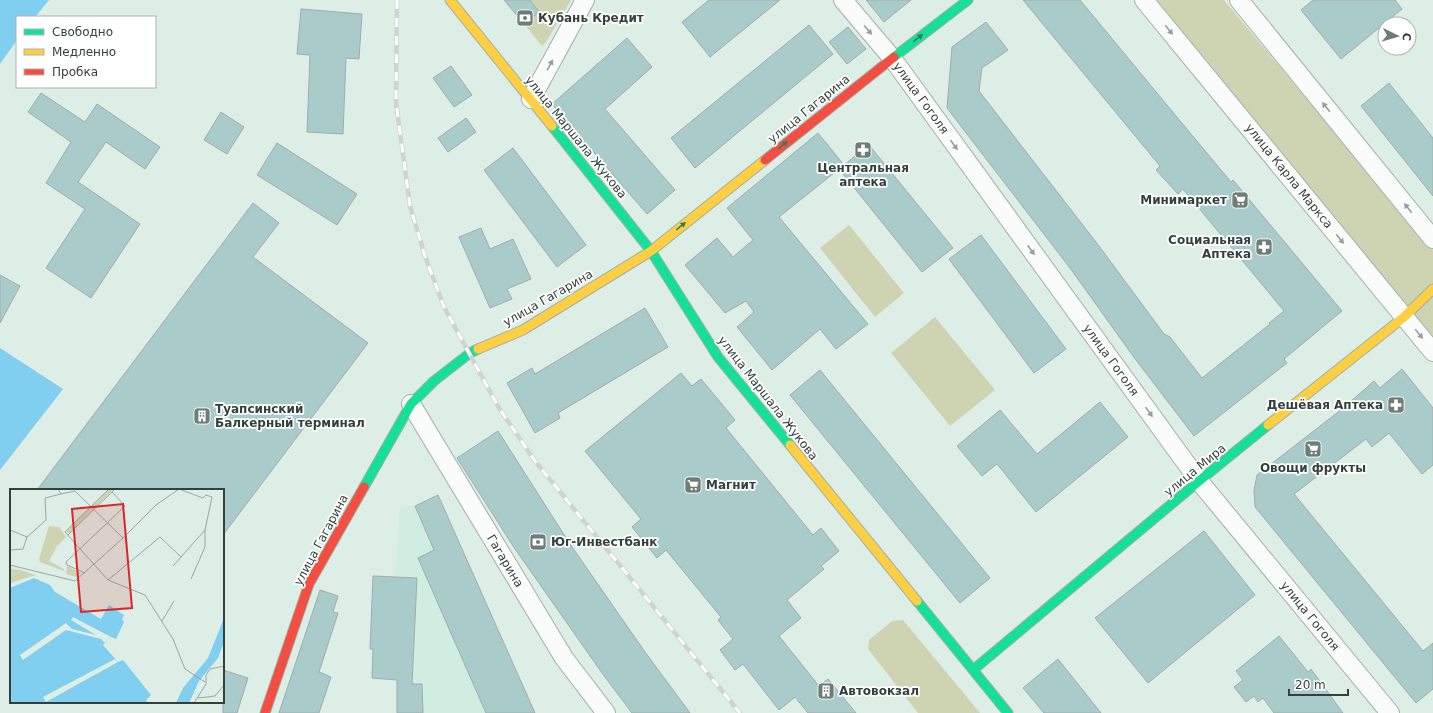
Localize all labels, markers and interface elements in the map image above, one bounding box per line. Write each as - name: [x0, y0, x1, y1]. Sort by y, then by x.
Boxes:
- bank icon: Кубань Кредит: [515, 8, 535, 28]
- place label: Кубань Кредит: [538, 11, 644, 25]
- legend: [16, 16, 156, 88]
- north arrow: [1377, 16, 1417, 56]
- text: Свободно: [52, 25, 113, 39]
- one-way arrow: [863, 25, 872, 35]
- one-way arrow: [1164, 25, 1173, 36]
- text: С: [1400, 32, 1413, 41]
- one-way arrow: [912, 34, 923, 43]
- text: Медленно: [52, 45, 116, 59]
- one-way arrow: [546, 59, 553, 71]
- street label: улица Гоголя: [890, 59, 952, 137]
- text: Пробка: [52, 65, 98, 79]
- street label: улица Гагарина: [765, 72, 853, 146]
- street label: улица Маршала Жукова: [522, 73, 630, 201]
- one-way arrow: [1322, 102, 1331, 113]
- street label: улица Карла Маркса: [1242, 121, 1336, 231]
- one-way arrow: [950, 139, 959, 150]
- pharmacy icon: Центральная аптека: [853, 140, 873, 160]
- one-way arrow: [778, 141, 789, 150]
- place label: Центральная аптека: [817, 161, 909, 189]
- supermarket icon: Минимаркет: [1230, 190, 1250, 210]
- place label: Минимаркет: [1140, 193, 1227, 207]
- one-way arrow: [1404, 203, 1413, 214]
- one-way arrow: [676, 222, 687, 231]
- place label: Социальная Аптека: [1168, 233, 1251, 261]
- one-way arrow: [1336, 233, 1345, 244]
- pharmacy icon: Социальная Аптека: [1254, 237, 1274, 257]
- one-way arrow: [1027, 245, 1035, 255]
- street label: улица Гагарина: [501, 267, 595, 329]
- street label: улица Гоголя: [1080, 321, 1142, 399]
- one-way arrow: [1414, 329, 1423, 340]
- street label: улица Маршала Жукова: [715, 333, 821, 463]
- pharmacy icon: Дешёвая Аптека: [1386, 395, 1406, 415]
- place label: Дешёвая Аптека: [1267, 398, 1383, 412]
- place label: Туапсинский Балкерный терминал: [215, 402, 365, 430]
- building icon: Туапсинский Балкерный терминал: [192, 406, 212, 426]
- one-way arrow: [1144, 406, 1153, 417]
- supermarket icon: Овощи фрукты: [1303, 439, 1323, 459]
- street label: улица Мира: [1161, 441, 1229, 499]
- place label: Овощи фрукты: [1260, 461, 1366, 475]
- supermarket icon: Магнит: [683, 475, 703, 495]
- place label: Магнит: [706, 478, 756, 492]
- inset map: [10, 489, 224, 703]
- street label: улица Гагарина: [291, 492, 351, 588]
- street label: Гагарина: [484, 532, 526, 590]
- bank icon: Юг-Инвестбанк: [528, 532, 548, 552]
- place label: Юг-Инвестбанк: [551, 535, 657, 549]
- street label: улица Гоголя: [1278, 579, 1342, 653]
- scale bar: [1289, 671, 1348, 697]
- text: 20 m: [1295, 678, 1326, 692]
- building icon: Автовокзал: [816, 681, 836, 701]
- place label: Автовокзал: [839, 684, 919, 698]

